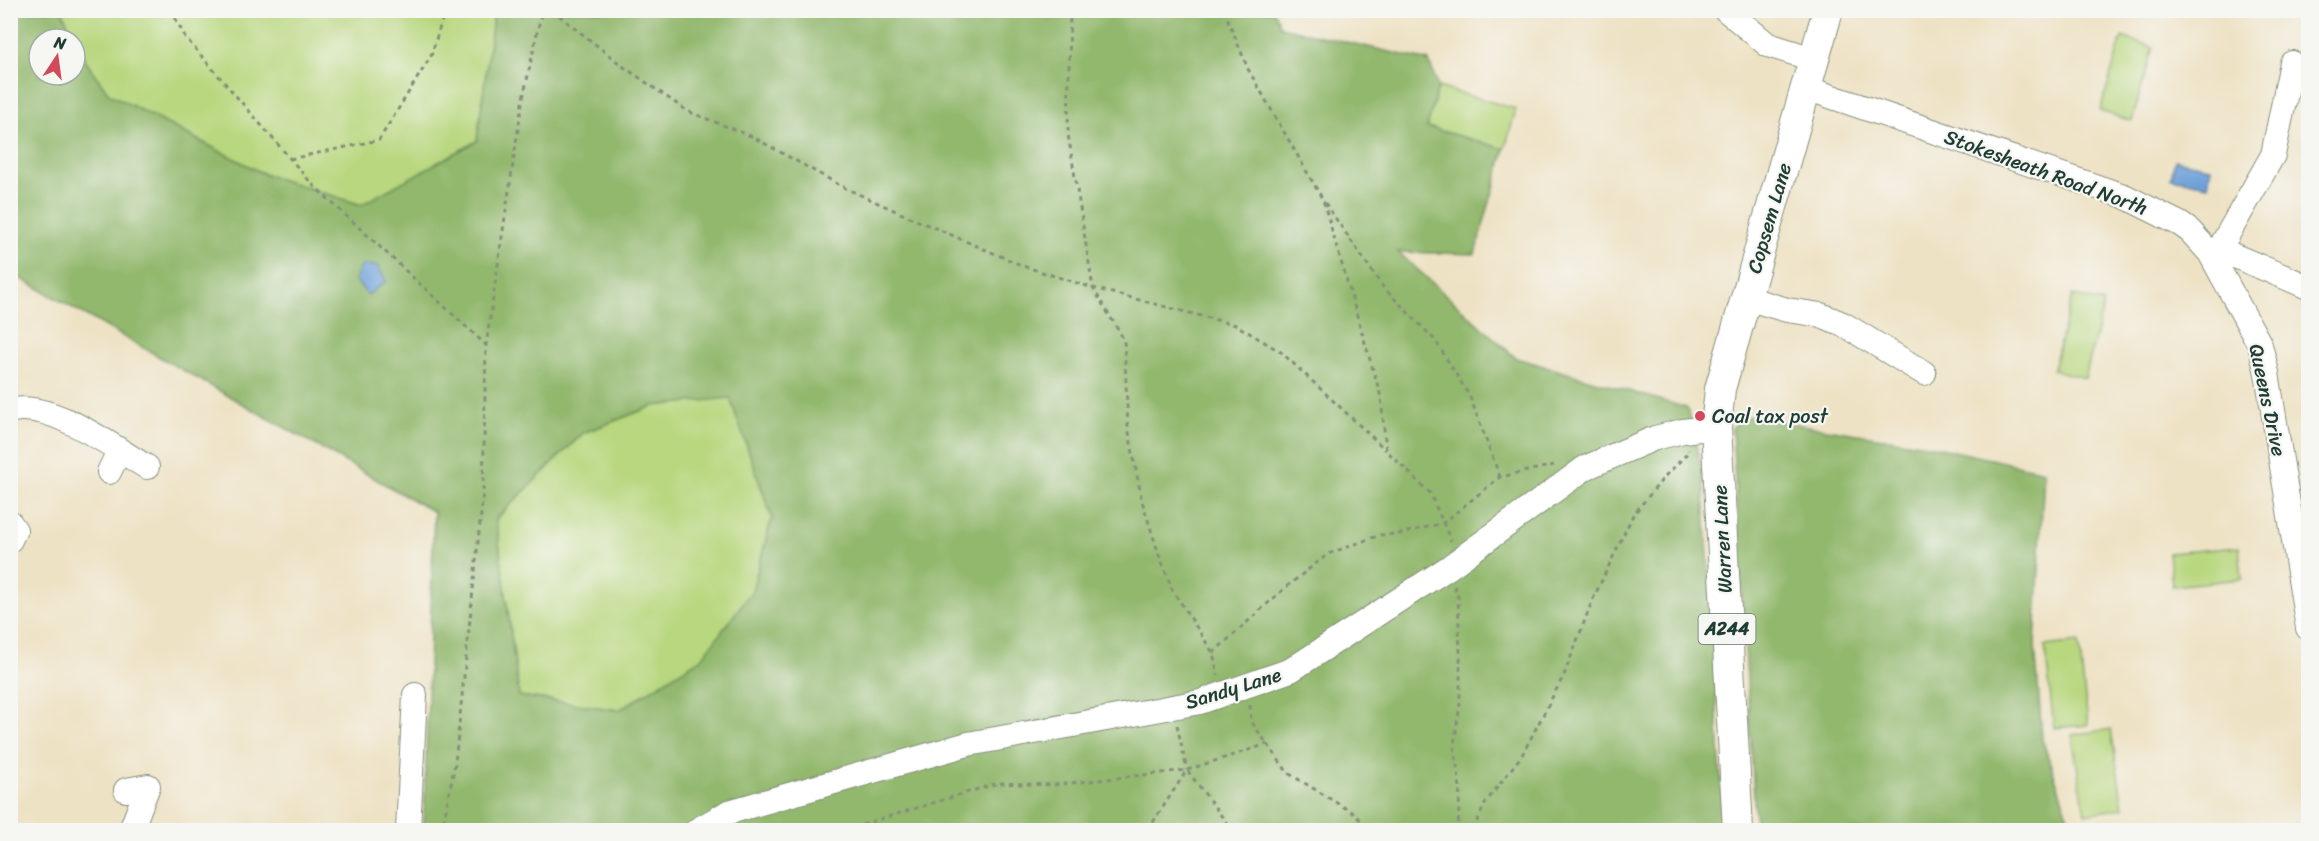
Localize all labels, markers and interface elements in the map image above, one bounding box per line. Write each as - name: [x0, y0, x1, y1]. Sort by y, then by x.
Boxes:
- north arrow: [27, 27, 87, 87]
- text: N: [51, 27, 70, 58]
- street label: Stokesheath Road North: [1939, 119, 2152, 226]
- street label: Copsem Lane: [1737, 159, 1802, 278]
- street label: Queens Drive: [2239, 341, 2296, 460]
- place label: Coal tax post: [1712, 399, 1829, 434]
- marker: Coal tax post: [1693, 409, 1707, 423]
- street label: Warren Lane: [1702, 484, 1743, 594]
- road number: A244: [1698, 614, 1756, 644]
- street label: Sandy Lane: [1181, 657, 1286, 720]

